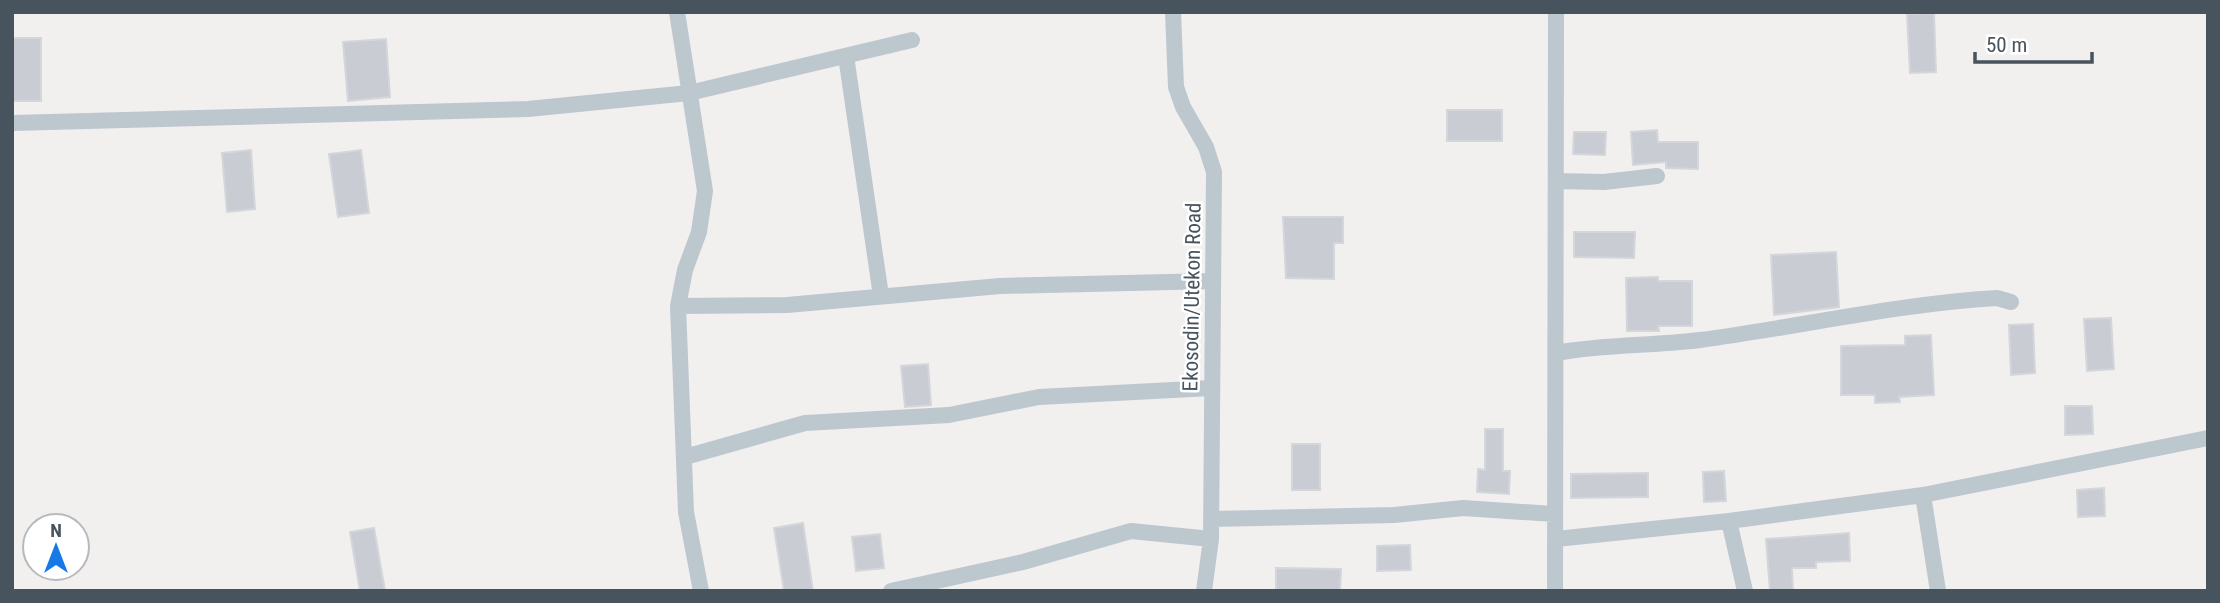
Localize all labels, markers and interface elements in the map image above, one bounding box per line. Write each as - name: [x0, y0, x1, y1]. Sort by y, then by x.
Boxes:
- scale bar: [1975, 21, 2092, 65]
- text: 50 m: [1986, 33, 2027, 57]
- street label: Ekosodin/Utekon Road: [1178, 202, 1206, 392]
- north arrow: [21, 512, 91, 582]
- text: N: [50, 519, 62, 542]

